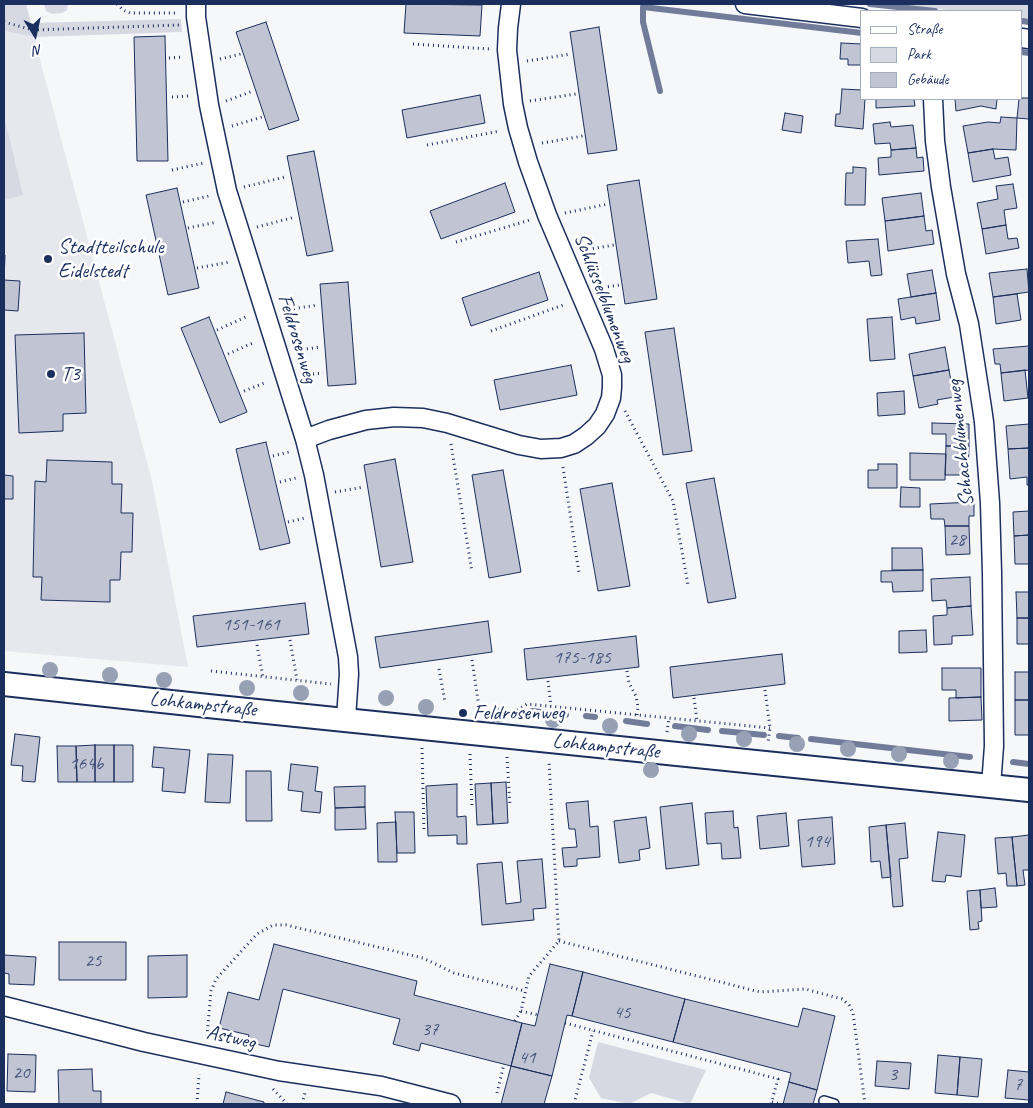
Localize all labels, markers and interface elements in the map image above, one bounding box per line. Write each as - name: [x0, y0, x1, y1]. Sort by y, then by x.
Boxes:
- north arrow: [10, 10, 60, 60]
- legend: [860, 10, 1023, 100]
- text: Straße: [907, 20, 942, 39]
- text: N: [32, 41, 43, 59]
- text: Park: [907, 45, 931, 64]
- text: Gebäude: [907, 70, 949, 89]
- street label: Schlüsselblumenweg: [568, 230, 640, 366]
- place label: Stadtteilschule Eidelstedt: [58, 234, 164, 284]
- marker: Stadtteilschule Eidelstedt: [42, 253, 54, 265]
- street label: Feldrosenweg: [272, 292, 322, 386]
- place label: T3: [61, 361, 80, 387]
- marker: T3: [45, 368, 57, 380]
- street label: Schachblumenweg: [942, 378, 980, 508]
- house number: 28: [948, 529, 966, 551]
- house number: 151-161: [222, 614, 280, 636]
- house number: 175-185: [553, 647, 611, 669]
- street label: Lohkampstraße: [148, 687, 258, 723]
- place label: Feldrosenweg: [473, 700, 565, 726]
- marker: Feldrosenweg: [457, 707, 469, 719]
- street label: Lohkampstraße: [551, 729, 661, 765]
- house number: 164b: [69, 753, 103, 775]
- house number: 194: [804, 831, 830, 853]
- house number: 25: [84, 950, 102, 972]
- house number: 45: [613, 1002, 631, 1024]
- house number: 37: [421, 1019, 439, 1041]
- street label: Astweg: [204, 1020, 258, 1056]
- house number: 41: [518, 1047, 536, 1069]
- house number: 20: [12, 1062, 30, 1084]
- house number: 3: [889, 1064, 897, 1086]
- house number: 7: [1014, 1074, 1022, 1096]

